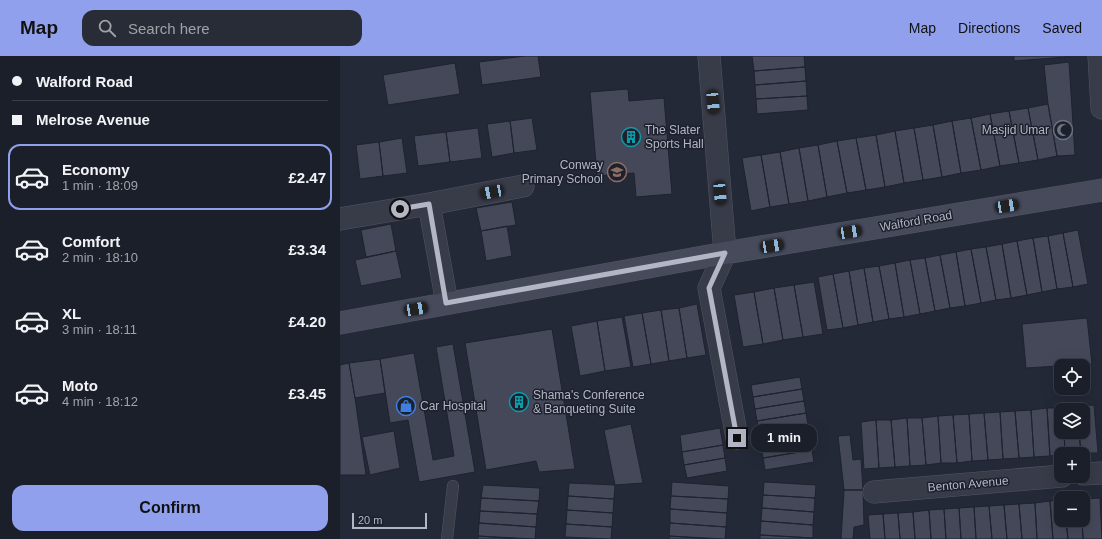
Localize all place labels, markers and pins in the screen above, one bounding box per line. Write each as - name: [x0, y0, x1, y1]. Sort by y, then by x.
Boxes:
- mosque icon: Masjid Umar: [1052, 119, 1074, 141]
- place label: The Slater Sports Hall: [645, 123, 704, 151]
- place label: Masjid Umar: [982, 123, 1049, 137]
- building icon: The Slater Sports Hall: [620, 126, 642, 148]
- place label: Conway Primary School: [522, 158, 603, 186]
- school or university icon: Conway Primary School: [606, 161, 628, 183]
- place label: Shama's Conference & Banqueting Suite: [533, 388, 645, 416]
- building icon: Shama's Conference & Banqueting Suite: [508, 391, 530, 413]
- shop icon: Car Hospital: [395, 395, 417, 417]
- place label: Car Hospital: [420, 399, 486, 413]

